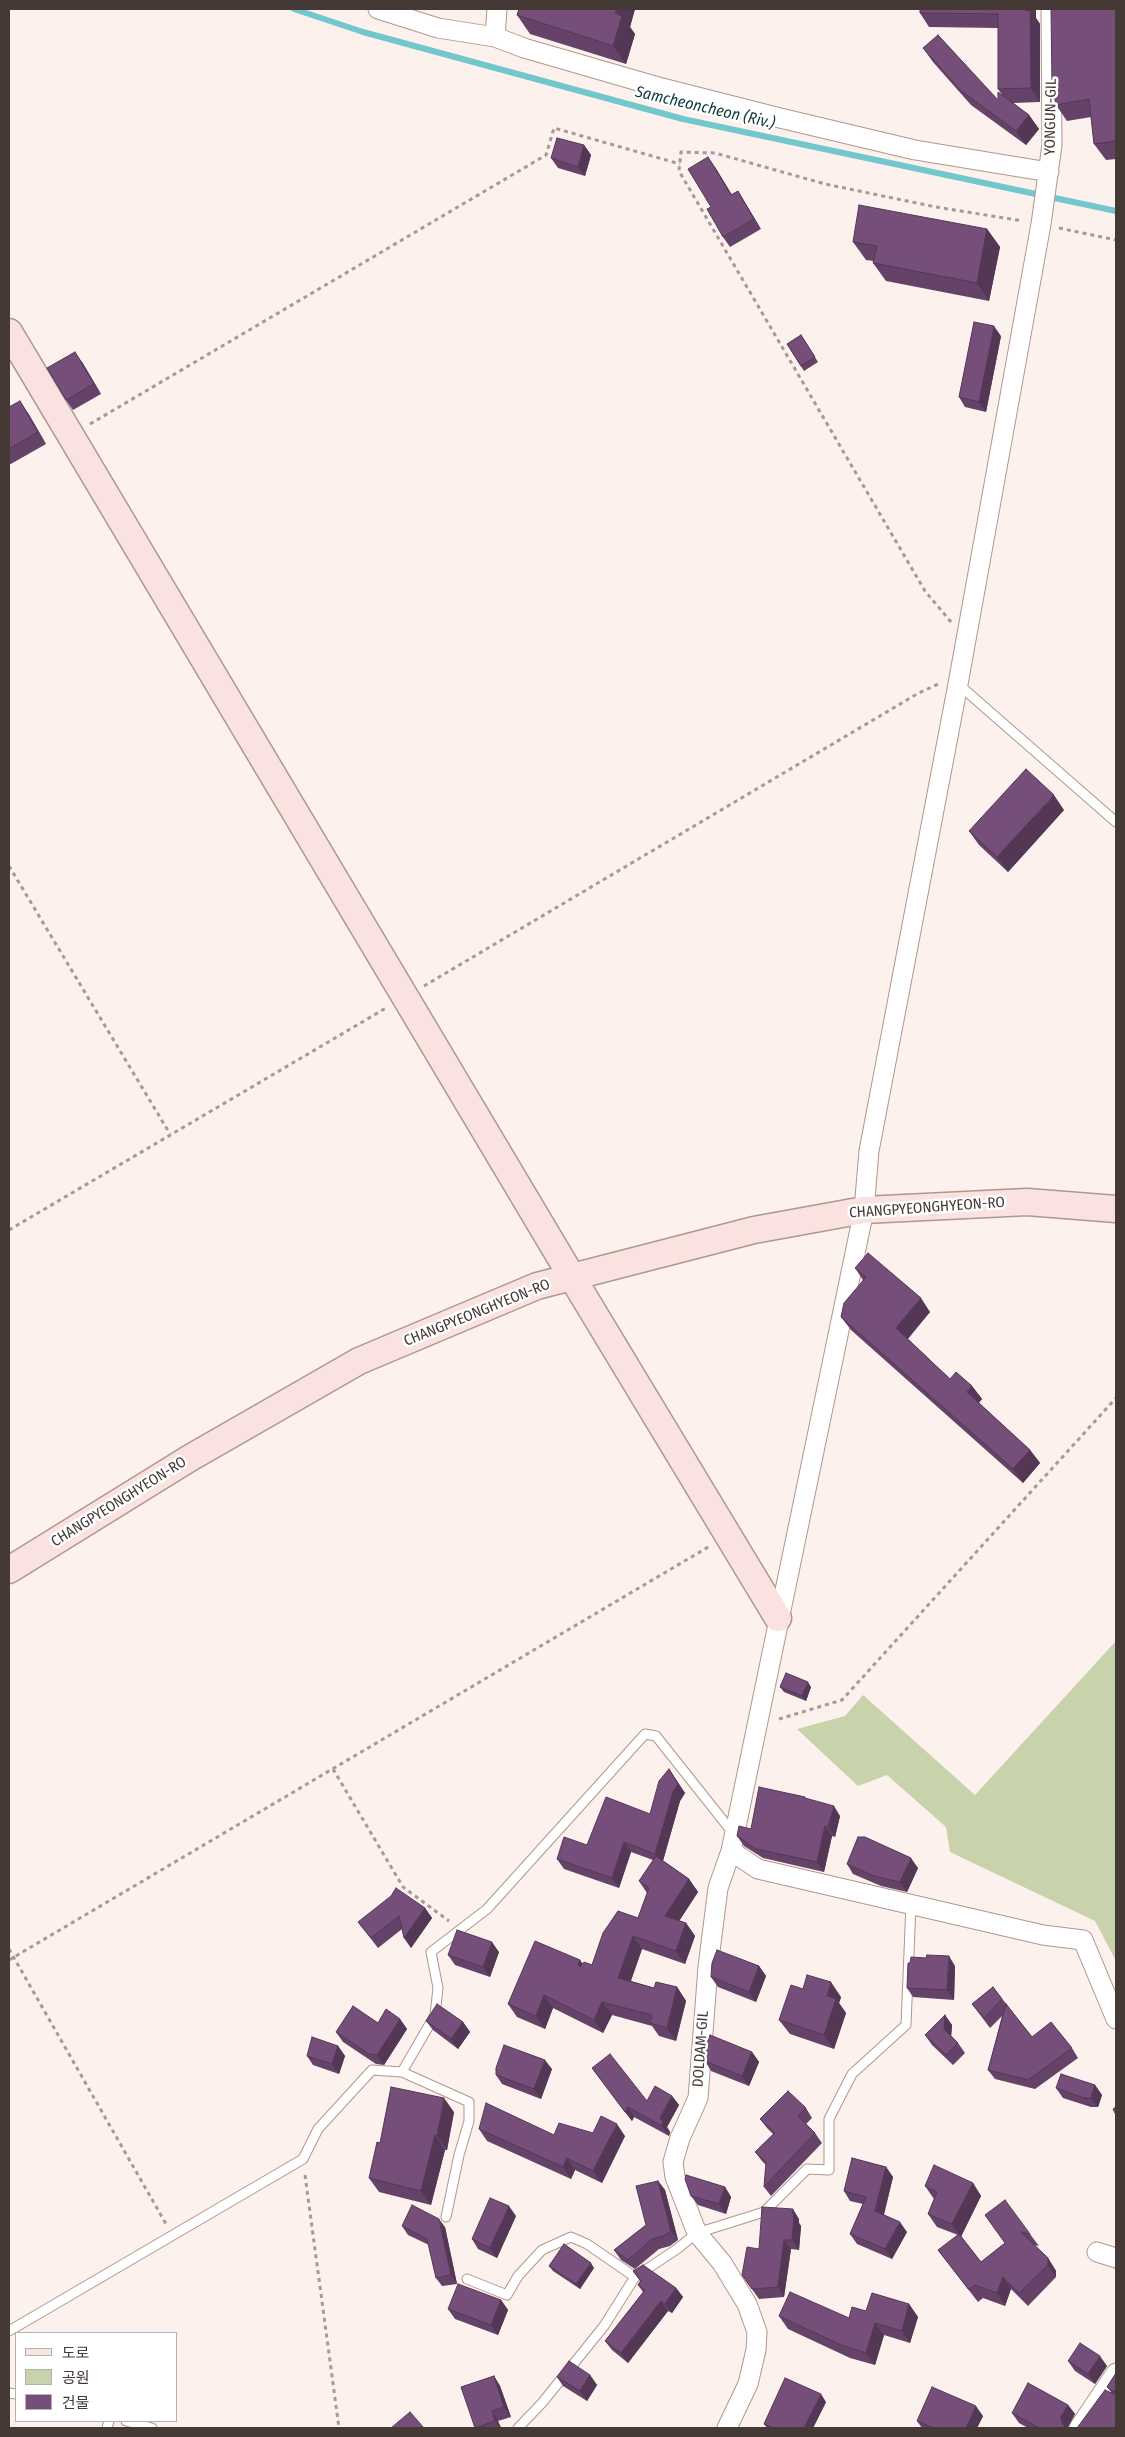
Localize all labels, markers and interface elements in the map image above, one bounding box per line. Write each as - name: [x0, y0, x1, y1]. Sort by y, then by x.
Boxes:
- street label: YONGUN-GIL: [1041, 78, 1061, 156]
- water label: Samcheoncheon (Riv.): [633, 83, 777, 133]
- street label: CHANGPYEONGHYEON-RO: [849, 1194, 1005, 1222]
- street label: CHANGPYEONGHYEON-RO: [401, 1275, 553, 1351]
- street label: CHANGPYEONGHYEON-RO: [48, 1453, 190, 1551]
- street label: DOLDAM-GIL: [689, 2010, 713, 2088]
- legend: [15, 2332, 178, 2422]
- text: 도로: [62, 2344, 90, 2362]
- text: 공원: [62, 2369, 90, 2387]
- text: 건물: [62, 2394, 90, 2412]

